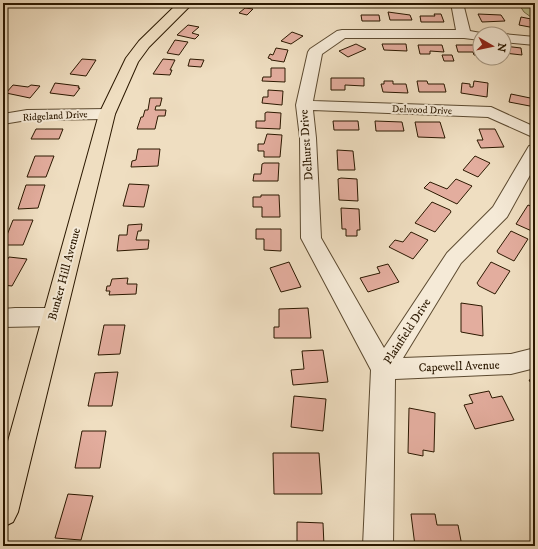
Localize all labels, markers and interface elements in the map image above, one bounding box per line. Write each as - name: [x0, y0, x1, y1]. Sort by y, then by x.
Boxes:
- north arrow: [472, 26, 512, 66]
- text: N: [493, 42, 509, 53]
- street label: Delwood Drive: [392, 103, 452, 117]
- street label: Ridgeland Drive: [22, 108, 88, 124]
- street label: Delhurst Drive: [297, 109, 316, 181]
- street label: Bunker Hill Avenue: [45, 226, 84, 322]
- street label: Plainfield Drive: [381, 295, 434, 367]
- street label: Capewell Avenue: [418, 358, 500, 375]

